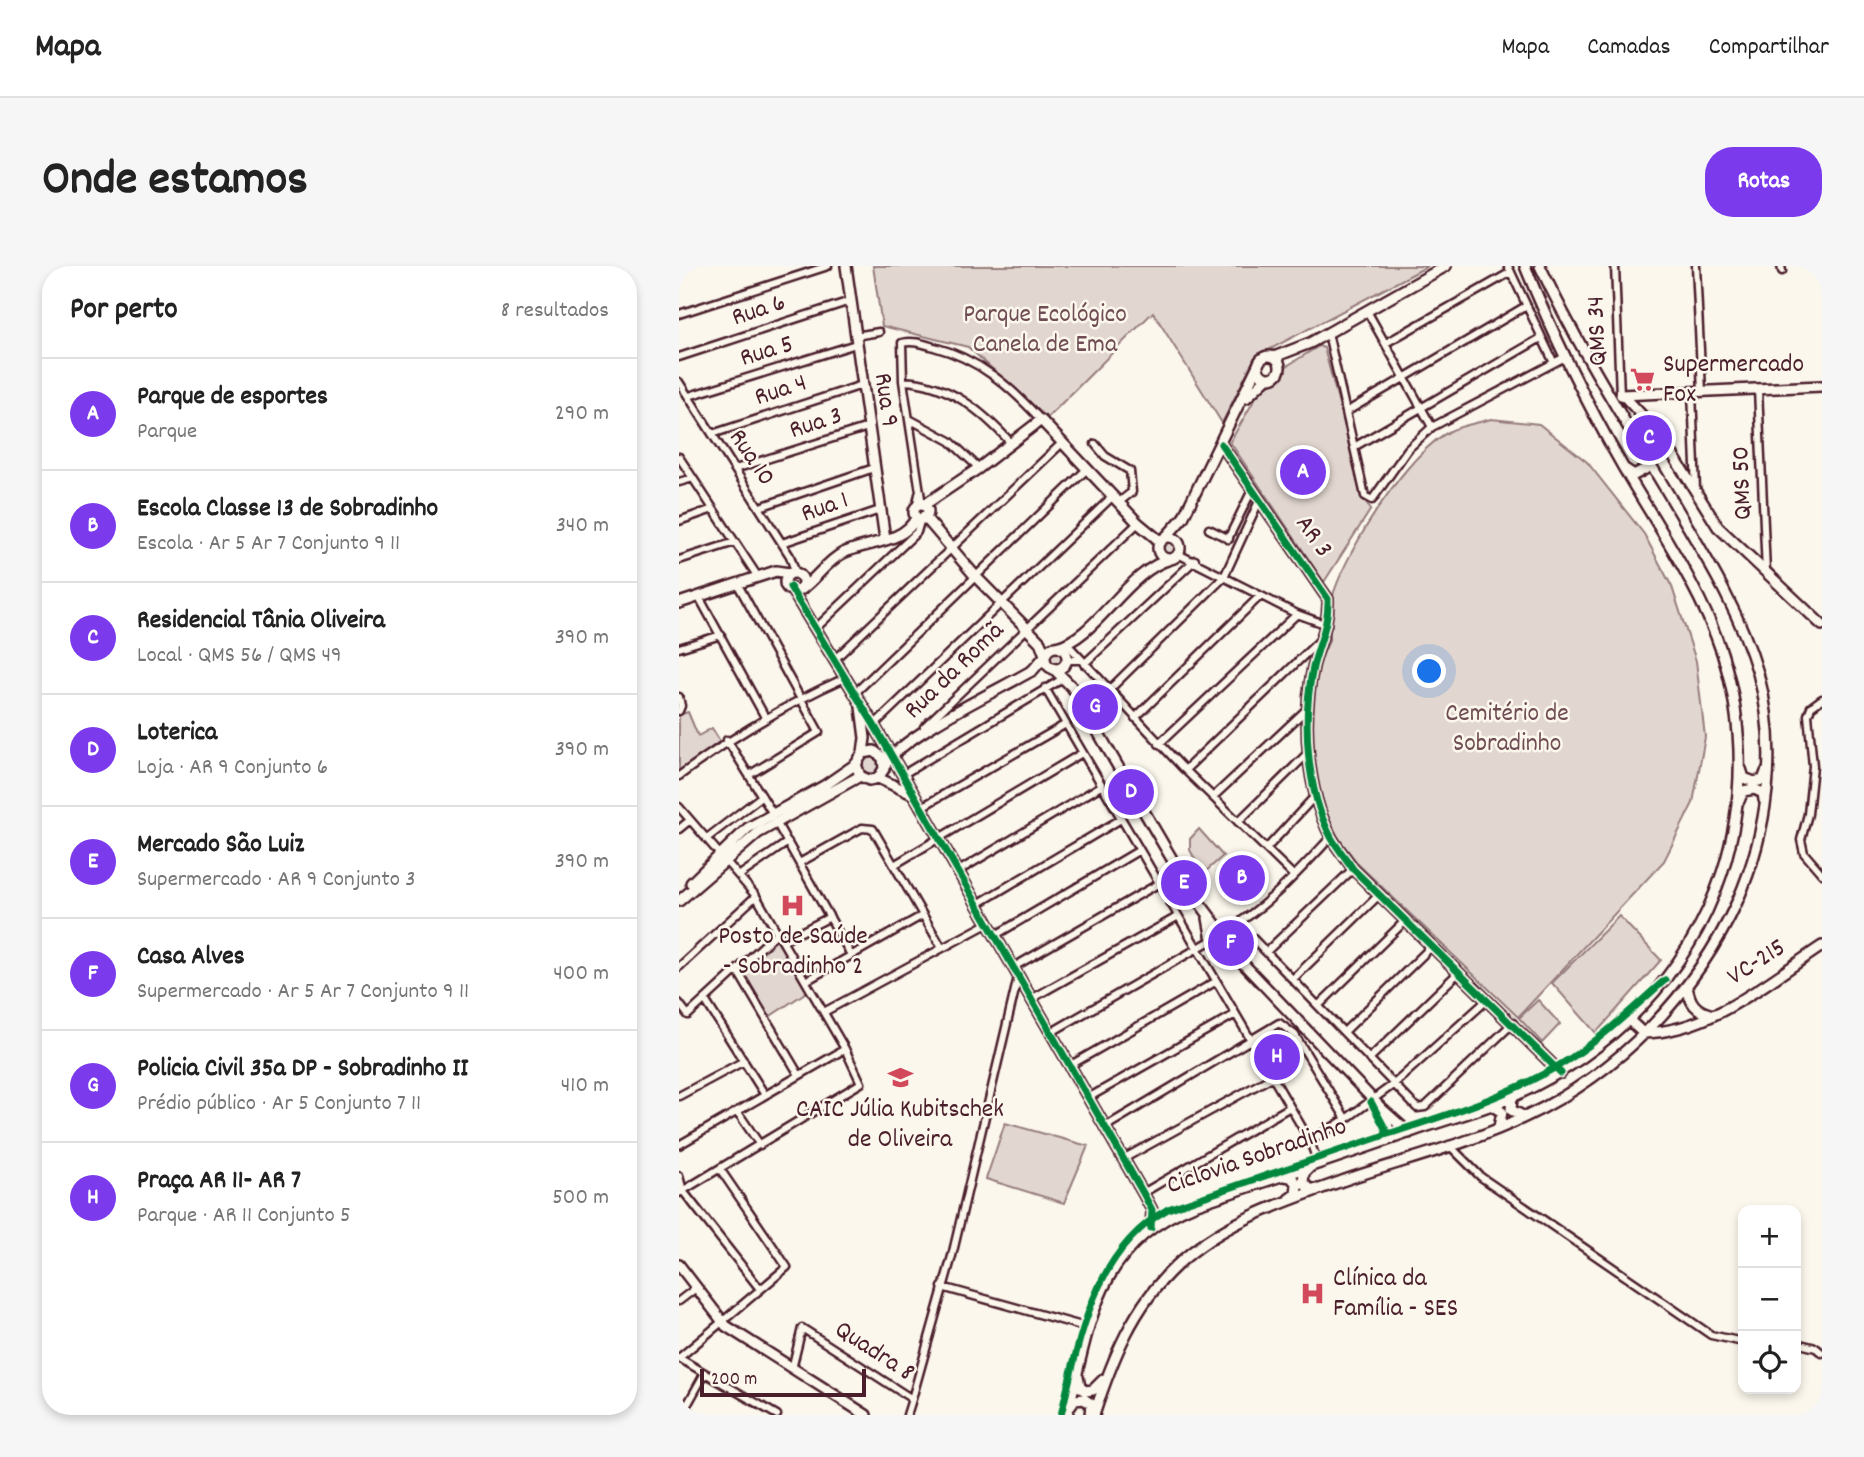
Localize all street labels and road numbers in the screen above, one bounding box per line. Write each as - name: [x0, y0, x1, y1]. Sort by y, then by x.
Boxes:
- street label: Rua 6: [727, 285, 791, 337]
- street label: QMS 34: [1578, 295, 1618, 367]
- street label: Rua 5: [736, 326, 798, 378]
- street label: Rua 4: [750, 365, 812, 417]
- street label: Rua 9: [863, 371, 907, 429]
- street label: Rua 3: [785, 398, 847, 450]
- street label: Rua 10: [718, 422, 784, 494]
- street label: QMS 50: [1723, 445, 1763, 521]
- street label: Rua 1: [796, 483, 854, 533]
- street label: AR 3: [1285, 508, 1341, 566]
- street label: Rua da Romã: [896, 613, 1014, 729]
- street label: VC-215: [1720, 930, 1794, 996]
- street label: Ciclovia Sobradinho: [1162, 1109, 1352, 1205]
- street label: Quadra 8: [827, 1312, 921, 1392]

